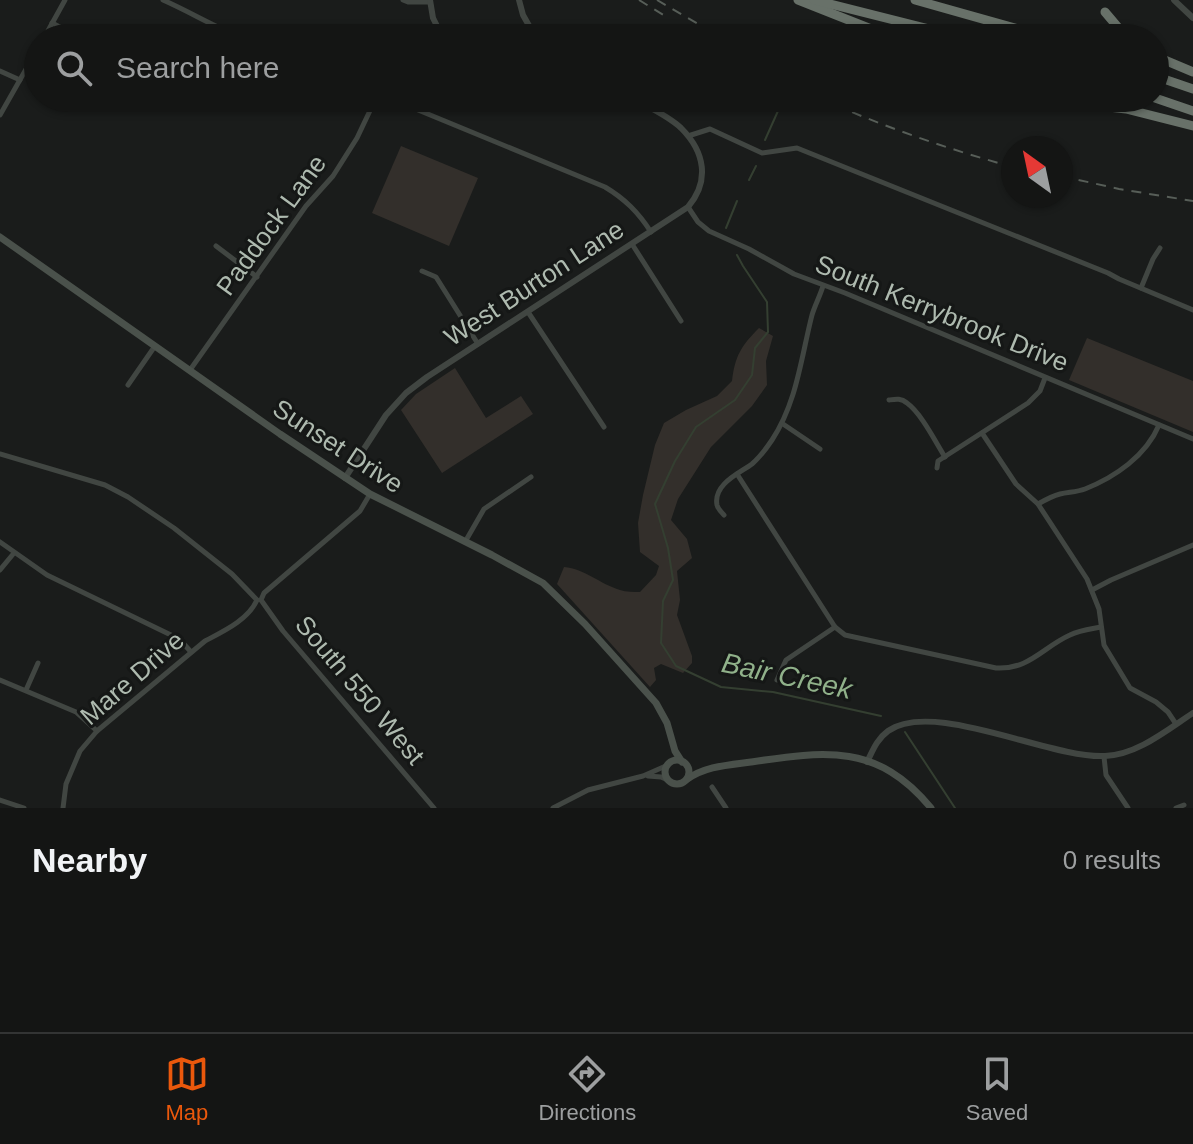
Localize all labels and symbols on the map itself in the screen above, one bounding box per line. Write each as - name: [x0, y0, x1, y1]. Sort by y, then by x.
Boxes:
- north arrow: [1001, 136, 1073, 208]
- street label: Paddock Lane: [210, 149, 332, 301]
- street label: West Burton Lane: [439, 214, 629, 352]
- street label: South Kerrybrook Drive: [811, 248, 1073, 378]
- street label: Sunset Drive: [267, 393, 409, 499]
- street label: South 550 West: [289, 610, 431, 771]
- street label: Mare Drive: [74, 625, 190, 731]
- water label: Bair Creek: [719, 647, 857, 705]

